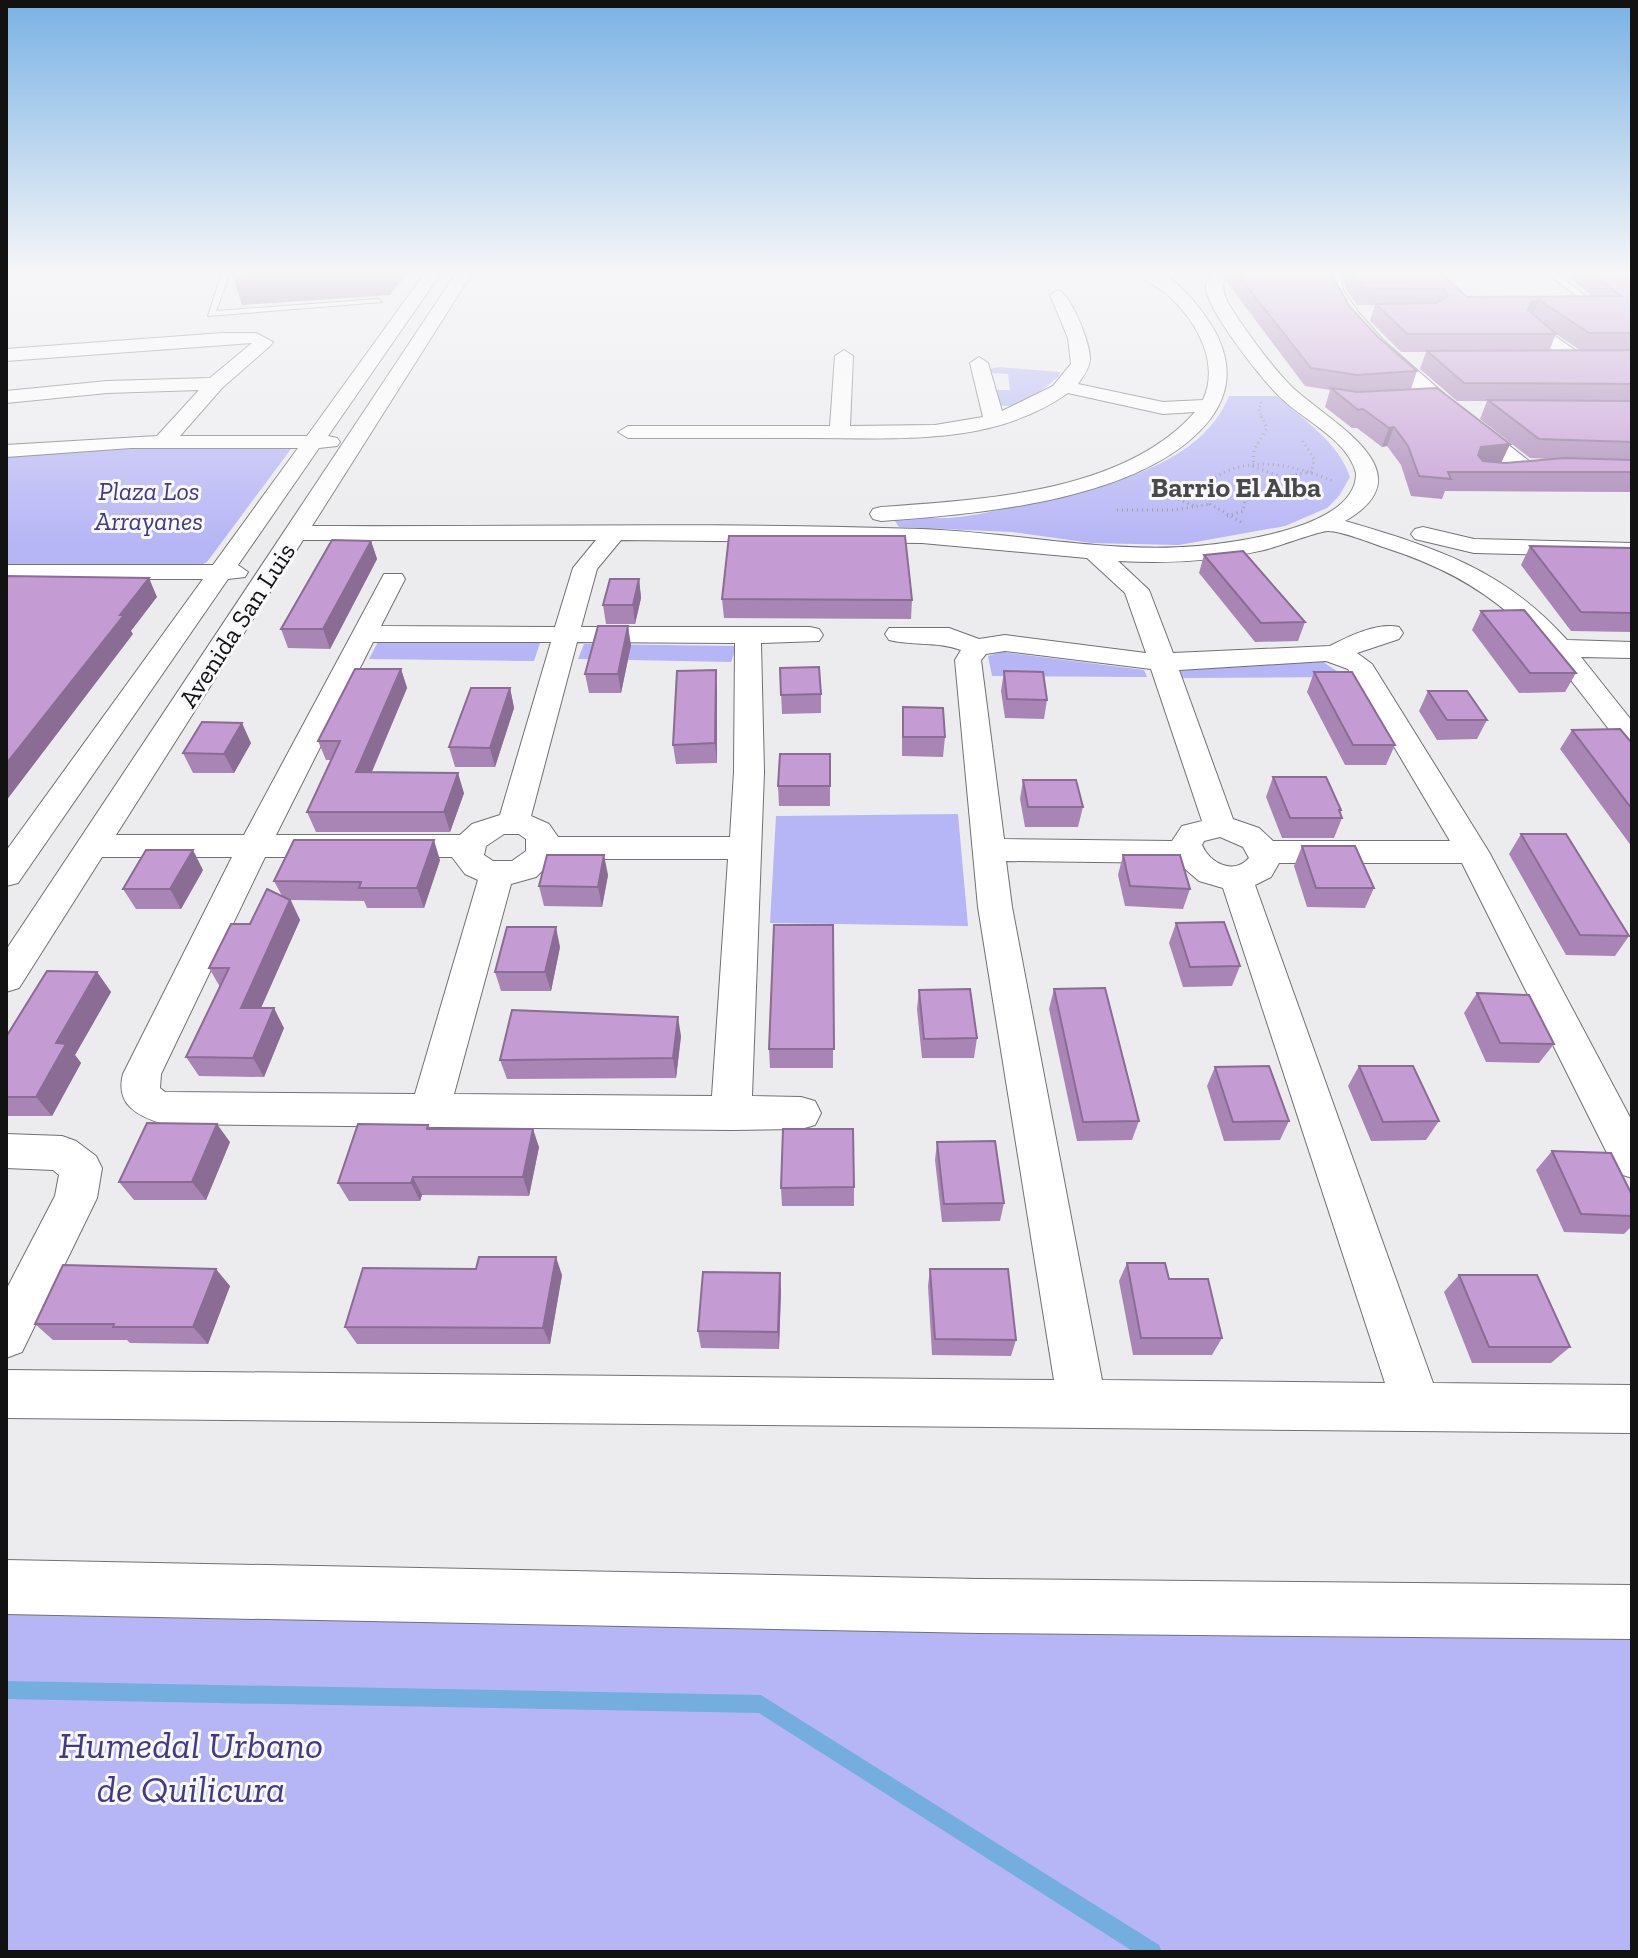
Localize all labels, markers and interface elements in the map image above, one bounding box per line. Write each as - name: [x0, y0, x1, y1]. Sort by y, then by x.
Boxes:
- district label: Barrio El Alba: [1151, 471, 1321, 504]
- park label: Plaza Los Arrayanes: [94, 475, 203, 537]
- street label: Avenida San Luis: [172, 537, 302, 713]
- park label: Humedal Urbano de Quilicura: [59, 1722, 323, 1812]

